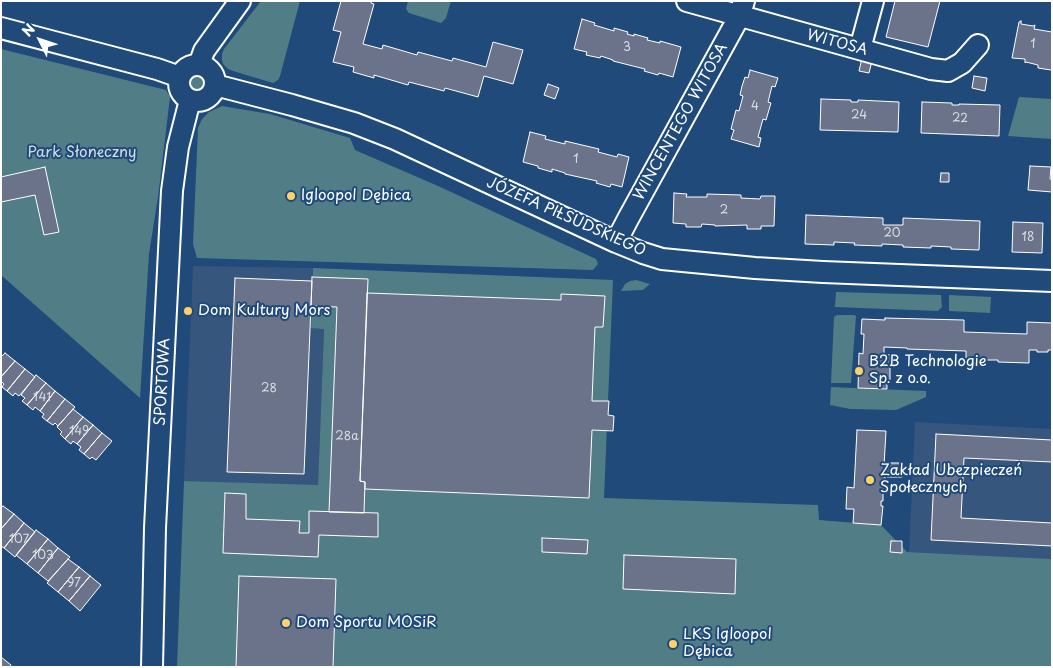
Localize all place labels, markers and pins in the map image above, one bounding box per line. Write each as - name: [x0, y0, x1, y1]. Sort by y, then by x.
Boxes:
- place label: Igloopol Dębica: [301, 187, 411, 205]
- marker: Igloopol Dębica: [285, 190, 297, 202]
- place label: Dom Kultury Mors: [198, 302, 330, 320]
- marker: Dom Kultury Mors: [182, 305, 194, 317]
- place label: B2B Technologie Sp. z o.o.: [869, 353, 987, 388]
- marker: B2B Technologie Sp. z o.o.: [853, 365, 865, 377]
- place label: Zakład Ubezpieczeń Społecznych: [880, 462, 1022, 497]
- marker: Zakład Ubezpieczeń Społecznych: [864, 474, 876, 486]
- place label: Dom Sportu MOSiR: [296, 614, 437, 632]
- marker: Dom Sportu MOSiR: [280, 617, 292, 629]
- place label: LKS Igloopol Dębica: [683, 626, 772, 661]
- marker: LKS Igloopol Dębica: [667, 638, 679, 650]

